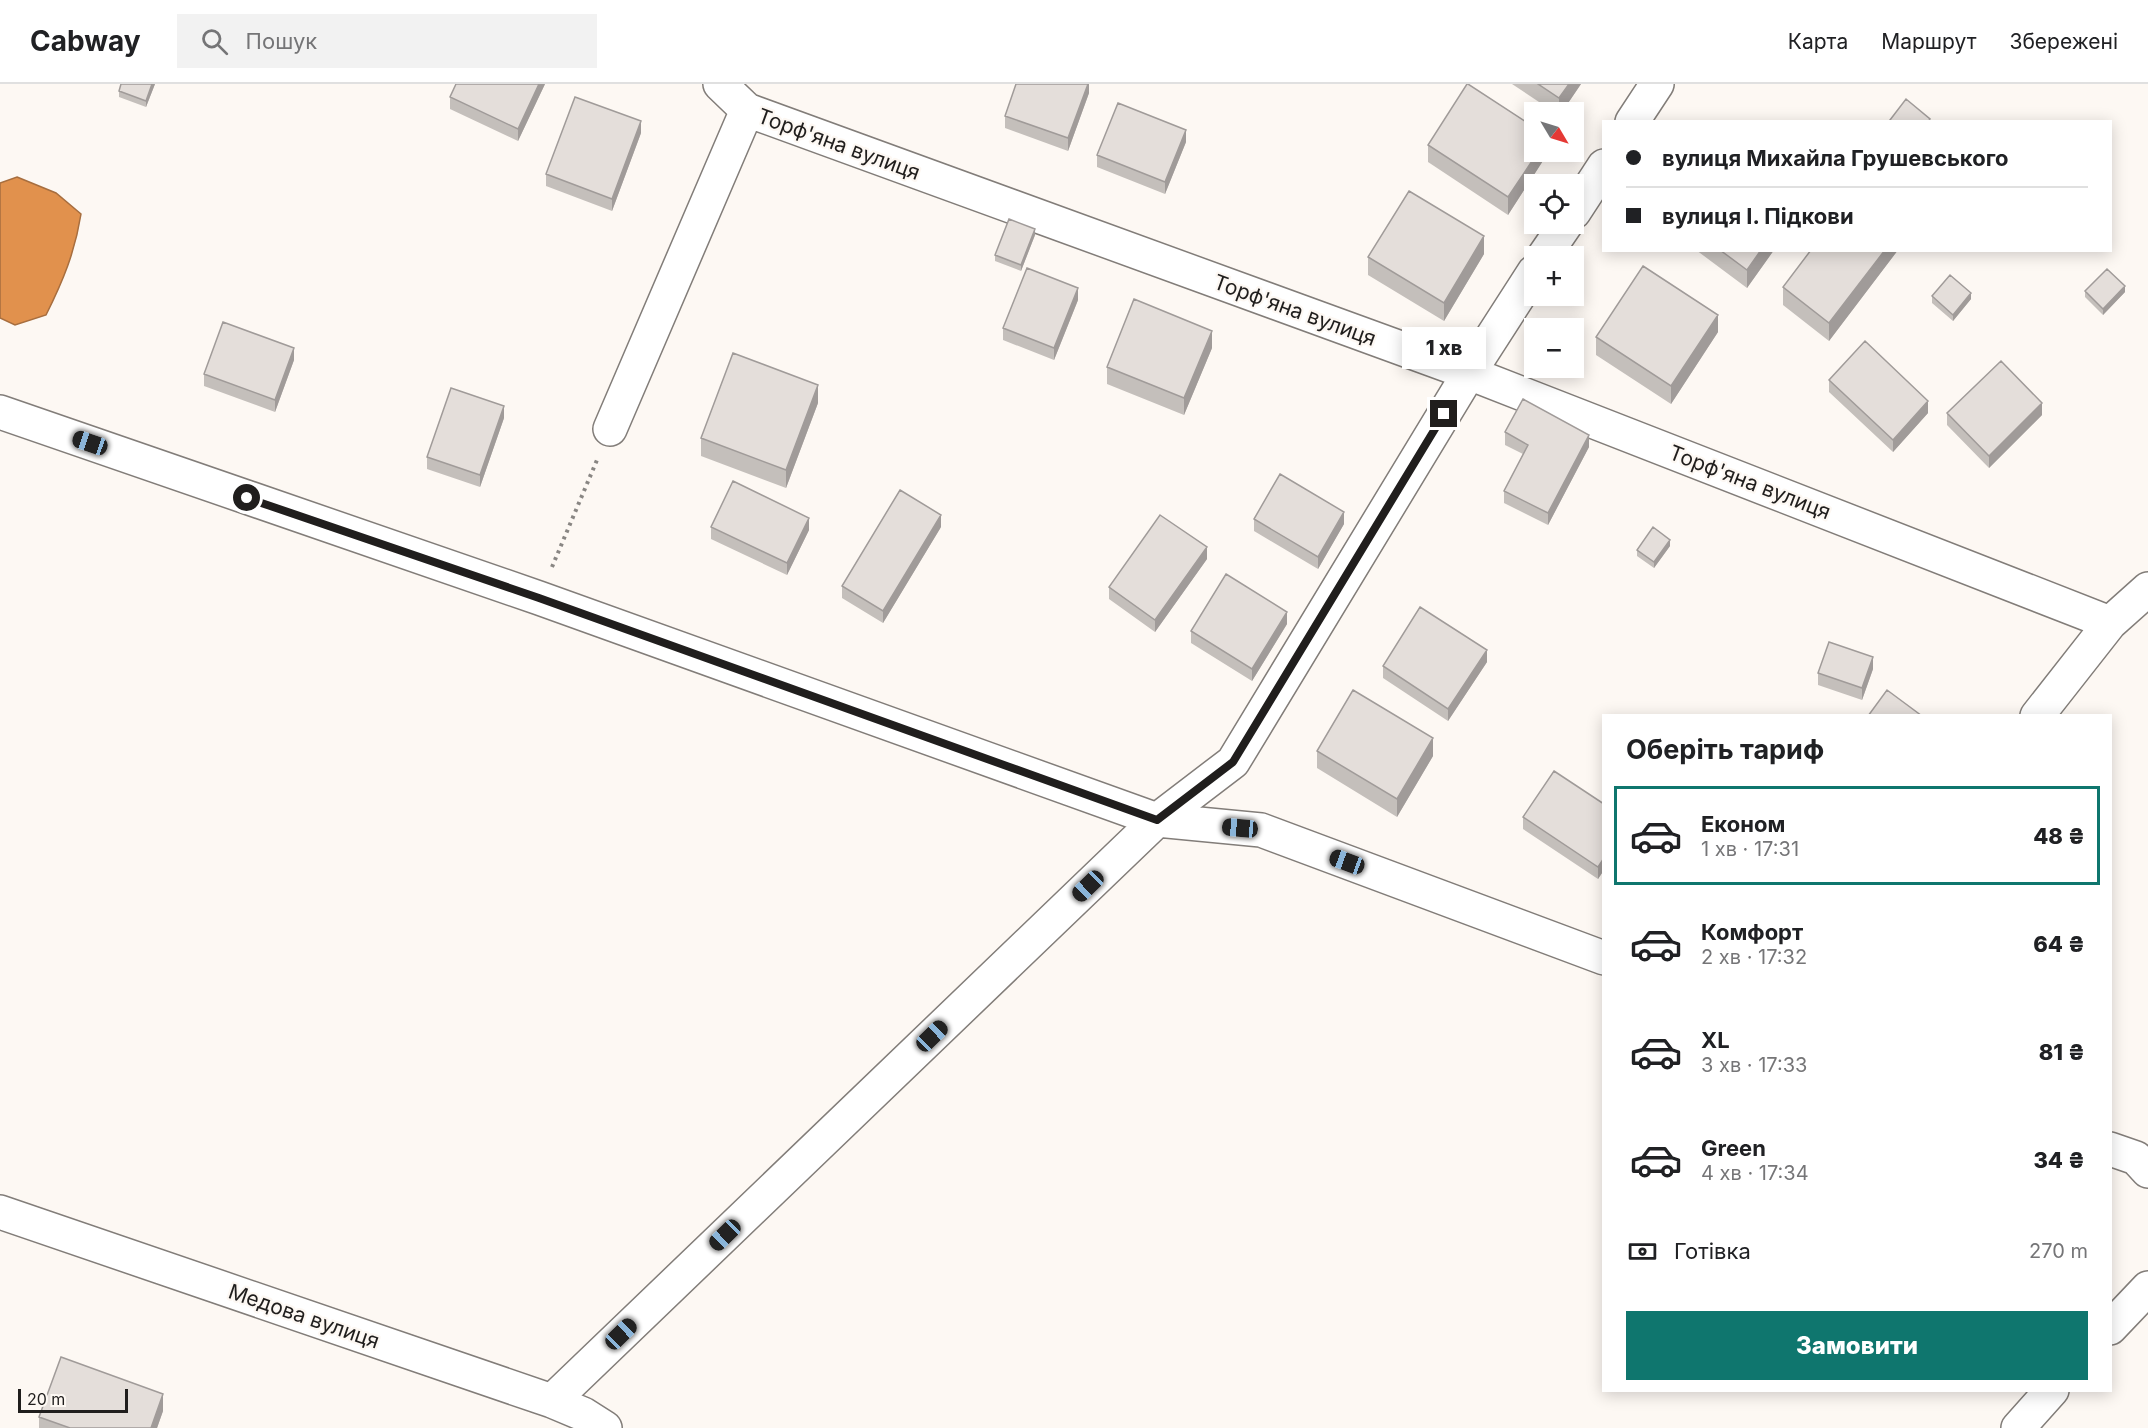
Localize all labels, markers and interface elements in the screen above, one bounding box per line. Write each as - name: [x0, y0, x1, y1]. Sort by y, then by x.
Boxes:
- search box: [177, 14, 597, 68]
- text: Cabway: [30, 24, 141, 58]
- icon: search: [198, 25, 231, 58]
- text: Пошук: [246, 28, 317, 54]
- text: Карта: [1788, 29, 1848, 54]
- text: Маршрут: [1881, 29, 1976, 54]
- text: Збережені: [2009, 29, 2118, 54]
- north arrow: [1524, 102, 1584, 162]
- map controls: [1524, 102, 1584, 378]
- street label: Торф'яна вулиця: [754, 103, 924, 185]
- text: вулиця Михайла Грушевського: [1662, 145, 2009, 171]
- button: locate: [1524, 174, 1584, 234]
- text: вулиця І. Підкови: [1662, 203, 1854, 229]
- button: +: [1524, 246, 1584, 306]
- street label: Торф'яна вулиця: [1210, 269, 1380, 351]
- button: −: [1524, 318, 1584, 378]
- callout: 1 хв: [1402, 327, 1486, 369]
- text: 1 хв: [1426, 336, 1462, 360]
- route end: [1430, 400, 1457, 427]
- car: [70, 429, 110, 457]
- street label: Торф'яна вулиця: [1666, 440, 1834, 524]
- route start: [233, 484, 260, 511]
- text: Оберіть тариф: [1626, 733, 1824, 766]
- icon: car: [1629, 809, 1683, 863]
- text: Економ: [1701, 811, 1785, 837]
- car: [1221, 817, 1259, 839]
- text: 48 ₴: [2033, 823, 2085, 849]
- text: 1 хв · 17:31: [1701, 837, 1799, 861]
- car: [1327, 847, 1367, 877]
- car: [1069, 867, 1107, 905]
- icon: car: [1629, 917, 1683, 971]
- text: Комфорт: [1701, 919, 1803, 945]
- text: 64 ₴: [2033, 931, 2085, 957]
- text: 2 хв · 17:32: [1701, 945, 1807, 969]
- car: [913, 1017, 951, 1055]
- icon: car: [1629, 1025, 1683, 1079]
- text: XL: [1701, 1027, 1730, 1053]
- text: 81 ₴: [2039, 1039, 2085, 1065]
- text: 3 хв · 17:33: [1701, 1053, 1807, 1077]
- icon: car: [1629, 1133, 1683, 1187]
- text: Green: [1701, 1135, 1766, 1161]
- text: 34 ₴: [2033, 1147, 2085, 1173]
- text: 4 хв · 17:34: [1701, 1161, 1809, 1185]
- car: [706, 1216, 744, 1254]
- icon: cash: [1626, 1235, 1659, 1268]
- text: Готівка: [1674, 1238, 1751, 1264]
- text: 270 m: [2029, 1239, 2088, 1263]
- street label: Медова вулиця: [225, 1278, 383, 1354]
- button: Замовити: [1626, 1311, 2088, 1380]
- car: [602, 1315, 640, 1353]
- scale bar: [18, 1386, 128, 1414]
- text: 20 m: [27, 1389, 65, 1409]

